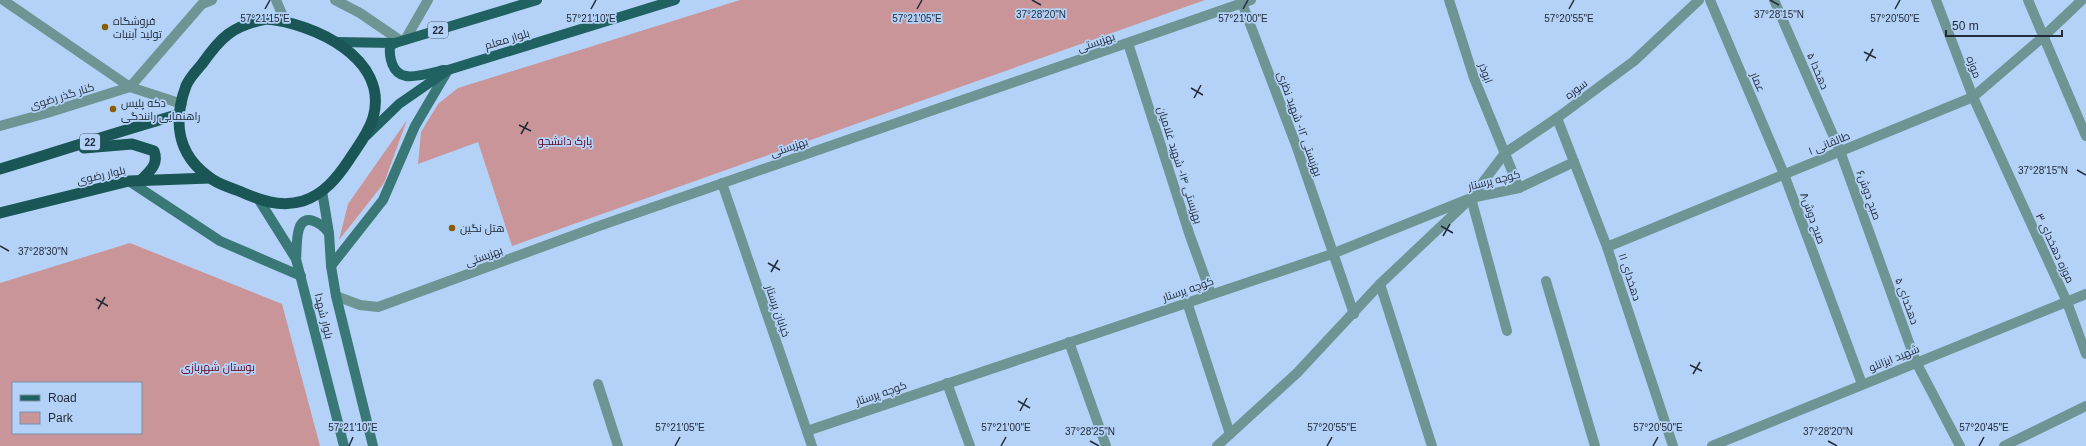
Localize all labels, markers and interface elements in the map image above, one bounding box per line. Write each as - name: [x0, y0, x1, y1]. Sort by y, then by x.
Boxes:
- text: 37°28'20"N: [1016, 9, 1066, 20]
- text: 37°28'15"N: [1754, 9, 1804, 20]
- scale bar: [1946, 12, 2062, 38]
- text: 57°21'15"E: [240, 13, 290, 24]
- text: 57°21'10"E: [566, 13, 616, 24]
- text: 57°21'05"E: [892, 13, 942, 24]
- text: 57°21'00"E: [1218, 13, 1268, 24]
- text: 57°20'55"E: [1544, 13, 1594, 24]
- text: 57°20'50"E: [1870, 13, 1920, 24]
- place label: فروشگاه تولید آبنبات: [113, 15, 162, 41]
- text: 50 m: [1952, 19, 1979, 33]
- marker: فروشگاه تولید آبنبات: [100, 22, 110, 32]
- road number: 22: [428, 22, 448, 38]
- street label: بلوار معلم: [483, 26, 532, 53]
- street label: بهزیستی: [1076, 30, 1117, 55]
- street label: دهخدا ۵: [1805, 51, 1831, 91]
- street label: موزه: [1963, 54, 1984, 80]
- street label: ابوذر: [1476, 60, 1495, 85]
- street label: عمار: [1747, 69, 1767, 94]
- street label: بهزیستی ۱۲- شهید نظری: [1274, 70, 1325, 178]
- street label: سوره: [1562, 77, 1590, 102]
- street label: کنار گذر رضوی: [28, 80, 96, 112]
- place label: دکه پلیس راهنمایی رانندگی: [121, 97, 200, 123]
- marker: دکه پلیس راهنمایی رانندگی: [108, 104, 118, 114]
- street label: بهزیستی ۱۴- شهید غلامیان: [1154, 105, 1205, 226]
- street label: طالقانی ۱: [1806, 129, 1852, 158]
- road number: 22: [80, 134, 100, 150]
- park label: پارک دانشجو: [538, 135, 592, 148]
- street label: بهزیستی: [769, 135, 810, 160]
- street label: بلوار رضوی: [75, 164, 127, 187]
- text: 37°28'15"N: [2018, 165, 2068, 176]
- street label: کوچه پرستار: [1466, 168, 1522, 194]
- street label: صبح دوش۶: [1853, 168, 1884, 222]
- street label: صبح دوش۸: [1796, 191, 1828, 246]
- street label: موزه دهخدای ۳: [2033, 211, 2076, 285]
- place label: هتل نگین: [460, 222, 504, 235]
- marker: هتل نگین: [447, 223, 457, 233]
- street label: بهزیستی: [464, 244, 505, 269]
- text: 37°28'30"N: [18, 246, 68, 257]
- street label: دهخدای ۱۱: [1616, 252, 1643, 303]
- street label: کوچه پرستار: [1160, 275, 1216, 305]
- street label: دهخدای ۵: [1892, 276, 1921, 326]
- street label: خیابان پرستار: [762, 283, 792, 339]
- street label: بلوار شهدا: [312, 292, 335, 340]
- street label: شهید ایزانلو: [1867, 342, 1921, 374]
- park label: بوستان شهربازی: [181, 361, 255, 374]
- street label: کوچه پرستار: [853, 379, 909, 409]
- legend: [12, 382, 142, 434]
- text: Road: [48, 391, 77, 405]
- text: Park: [48, 411, 74, 425]
- text: 57°21'10"E: [328, 422, 378, 433]
- text: 57°21'05"E: [655, 422, 705, 433]
- text: 57°21'00"E: [981, 422, 1031, 433]
- text: 57°20'55"E: [1307, 422, 1357, 433]
- text: 57°20'50"E: [1633, 422, 1683, 433]
- text: 57°20'45"E: [1959, 422, 2009, 433]
- text: 37°28'25"N: [1065, 426, 1115, 437]
- text: 37°28'20"N: [1803, 426, 1853, 437]

